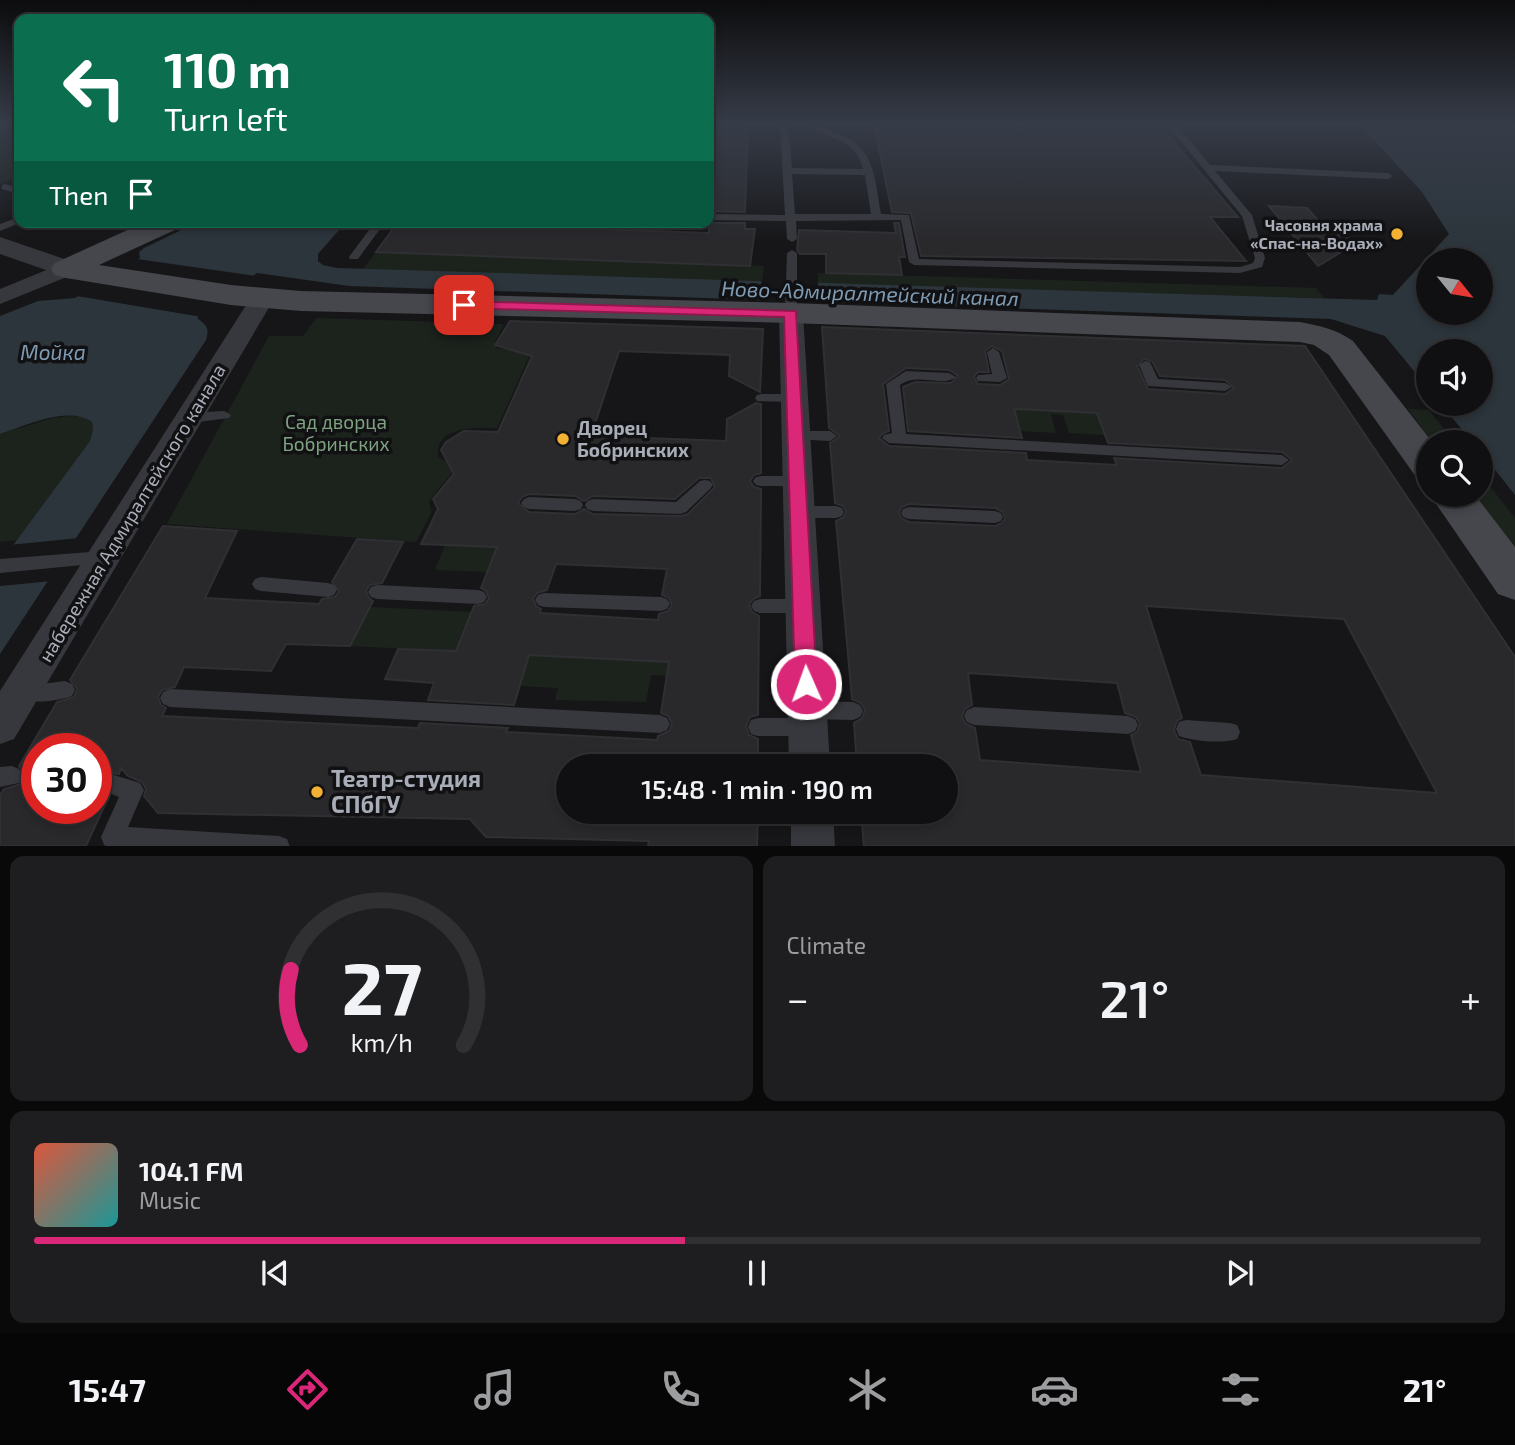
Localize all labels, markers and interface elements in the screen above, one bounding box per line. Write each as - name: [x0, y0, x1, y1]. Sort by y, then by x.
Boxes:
- text: 110 m: [164, 39, 291, 98]
- icon: left: [49, 42, 140, 133]
- text: Turn left: [164, 99, 288, 137]
- icon: arrive: [122, 175, 160, 213]
- text: Then: [49, 179, 108, 210]
- place label: Часовня храма «Спас-на-Водах»: [1250, 215, 1383, 252]
- marker: Часовня храма «Спас-на-Водах»: [1389, 226, 1405, 242]
- north arrow: [1416, 248, 1493, 326]
- map controls: [1416, 248, 1493, 507]
- pin: [434, 275, 494, 335]
- water label: Ново-Адмиралтейский канал: [721, 275, 1019, 310]
- icon: arrive: [445, 286, 483, 324]
- water label: Мойка: [20, 339, 86, 364]
- button: sound: [1416, 339, 1493, 416]
- street label: набережная Адмиралтейского канала: [33, 360, 230, 666]
- park label: Сад дворца Бобринских: [282, 410, 390, 455]
- place label: Дворец Бобринских: [577, 416, 689, 461]
- button: search: [1416, 430, 1493, 507]
- marker: Дворец Бобринских: [555, 431, 571, 447]
- position arrow: [769, 647, 843, 721]
- speed limit sign: 30: [21, 733, 112, 824]
- place label: Театр-студия СПбГУ: [331, 764, 481, 818]
- text: 15:48 · 1 min · 190 m: [641, 773, 873, 804]
- marker: Театр-студия СПбГУ: [309, 784, 325, 800]
- text: Climate: [787, 931, 866, 959]
- text: 27: [341, 942, 422, 1030]
- text: 21°: [1099, 966, 1169, 1028]
- text: −: [787, 975, 809, 1021]
- text: +: [1460, 975, 1481, 1021]
- text: km/h: [350, 1026, 412, 1056]
- text: 104.1 FM: [139, 1155, 244, 1186]
- text: Music: [139, 1186, 201, 1214]
- icon: previous: [256, 1254, 294, 1292]
- icon: pause: [738, 1254, 776, 1292]
- icon: next: [1221, 1254, 1259, 1292]
- icon: directions: [283, 1365, 332, 1414]
- icon: music: [470, 1365, 519, 1414]
- icon: phone: [656, 1365, 705, 1414]
- icon: climate: [843, 1365, 892, 1414]
- icon: car: [1030, 1365, 1079, 1414]
- icon: filters: [1216, 1365, 1265, 1414]
- text: 15:47: [69, 1370, 146, 1408]
- text: 21°: [1403, 1370, 1446, 1408]

